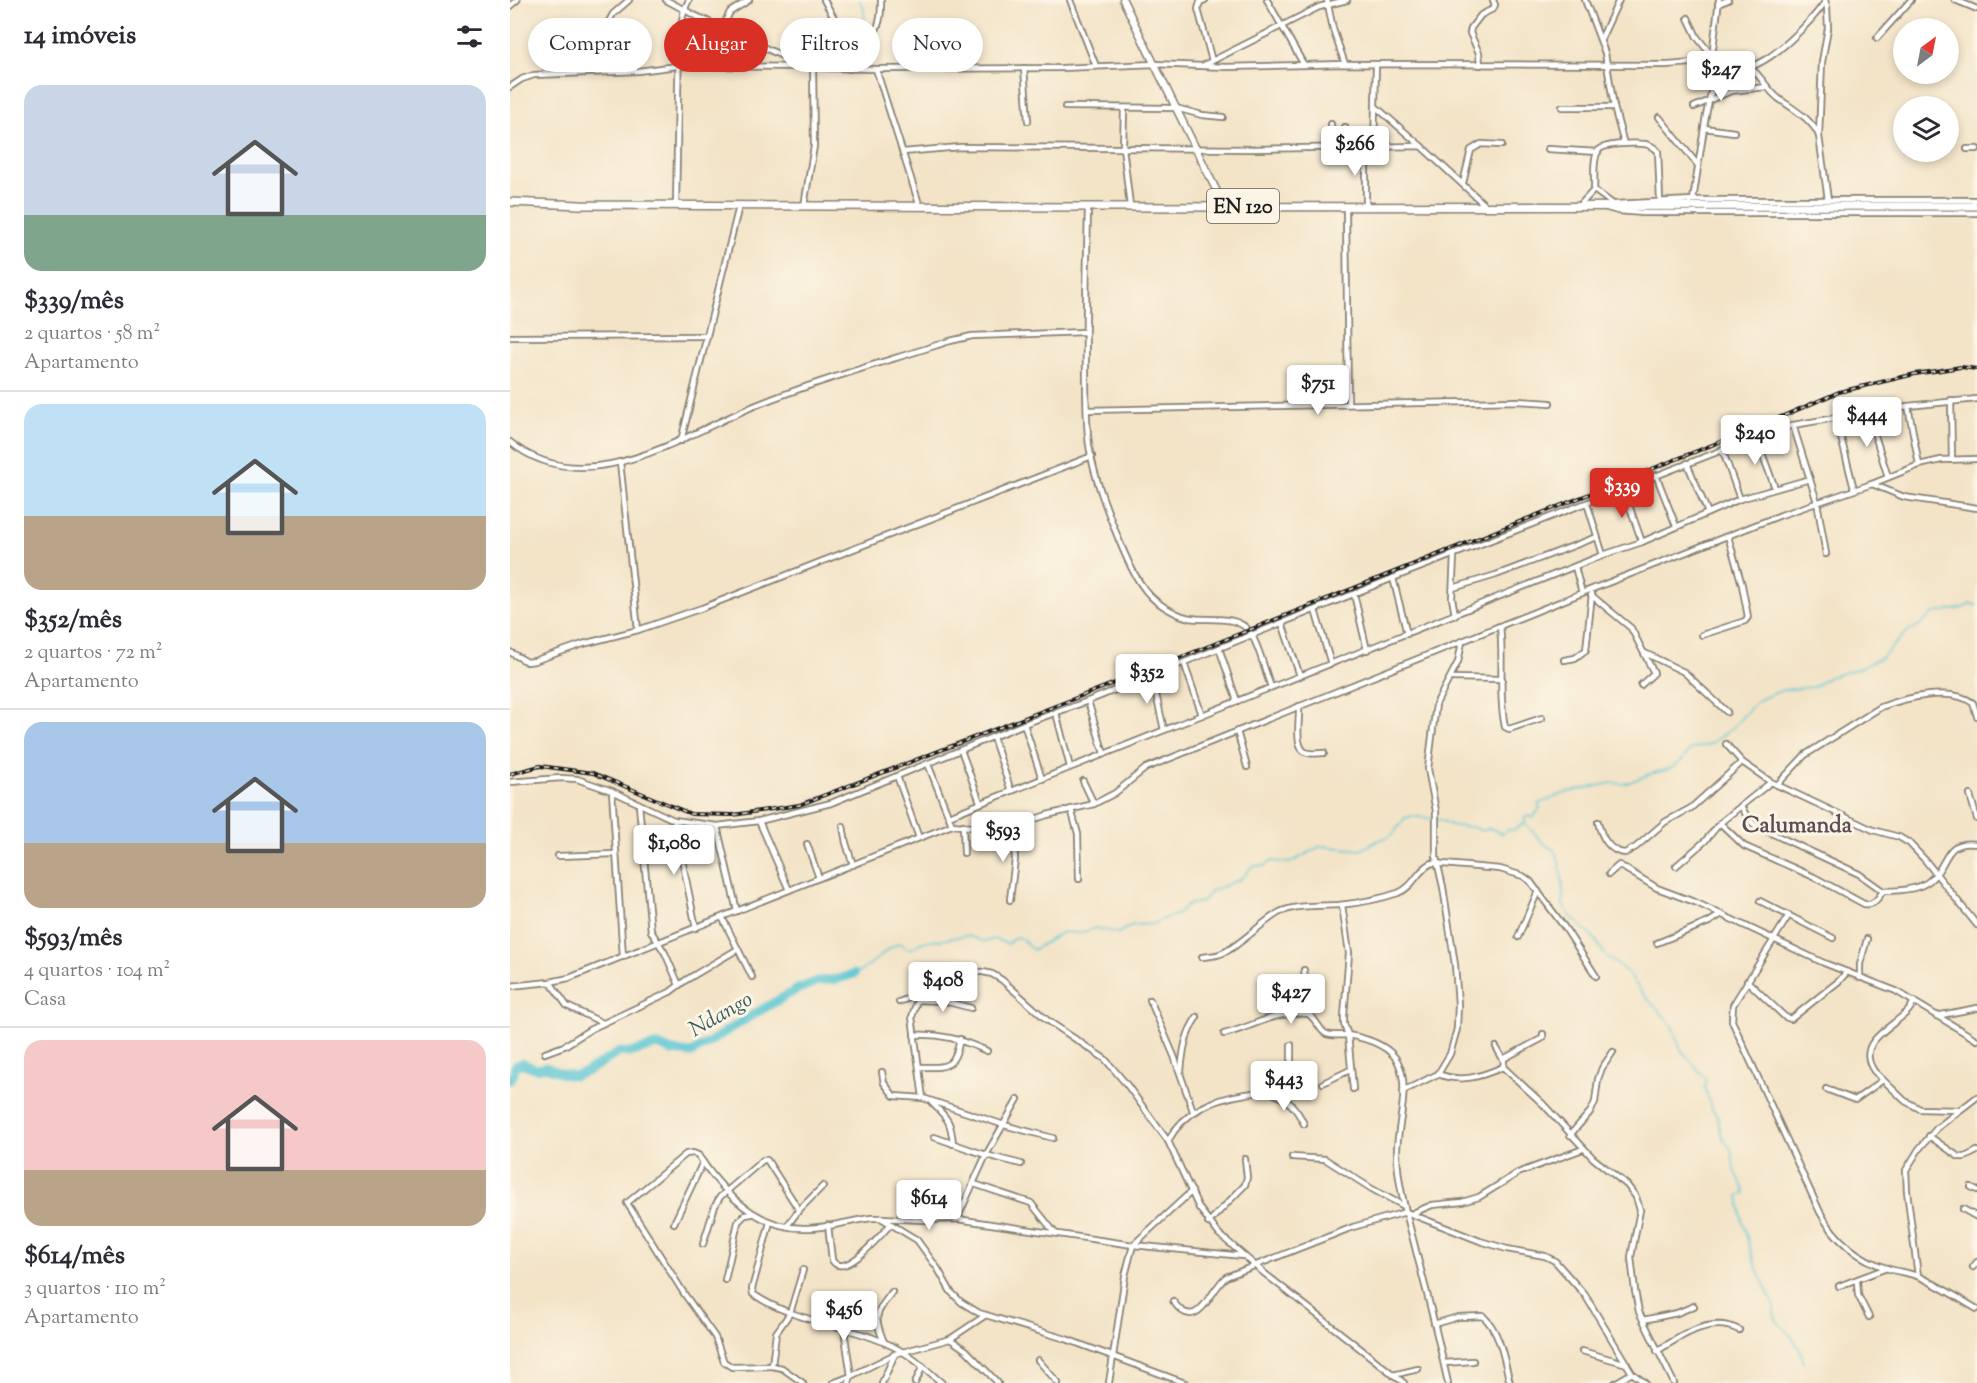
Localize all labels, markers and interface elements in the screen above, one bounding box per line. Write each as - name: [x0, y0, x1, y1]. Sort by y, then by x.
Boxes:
- text: 14 imóveis: [24, 18, 136, 55]
- chip: Comprar: [528, 18, 652, 72]
- chip: Alugar: [664, 18, 768, 72]
- chip: Filtros: [780, 18, 880, 72]
- chip: Novo: [892, 18, 983, 72]
- north arrow: [1893, 18, 1959, 84]
- map controls: [1893, 18, 1959, 162]
- icon: filters: [453, 20, 486, 53]
- pin: $247: [1685, 51, 1757, 102]
- text: $247: [1701, 56, 1741, 85]
- button: layers: [1893, 96, 1959, 162]
- icon: home: [201, 124, 309, 232]
- pin: $266: [1319, 126, 1391, 177]
- text: $266: [1335, 131, 1375, 160]
- road number: EN 120: [1207, 189, 1279, 223]
- text: $339/mês: [24, 283, 124, 320]
- text: 2 quartos · 58 m²: [24, 320, 160, 349]
- text: Apartamento: [24, 349, 139, 378]
- pin: $751: [1282, 365, 1354, 416]
- text: $751: [1301, 370, 1335, 399]
- pin: $444: [1831, 397, 1903, 448]
- text: $444: [1847, 402, 1887, 431]
- pin: $240: [1719, 415, 1791, 466]
- text: $240: [1735, 420, 1775, 449]
- icon: home: [201, 443, 309, 551]
- pin: $339: [1586, 468, 1658, 519]
- text: $339: [1604, 473, 1640, 502]
- text: $352/mês: [24, 602, 122, 639]
- text: 2 quartos · 72 m²: [24, 639, 162, 668]
- pin: $352: [1111, 654, 1183, 705]
- text: $352: [1130, 659, 1164, 688]
- text: Apartamento: [24, 668, 139, 697]
- icon: home: [201, 761, 309, 869]
- district label: Calumanda: [1742, 811, 1853, 843]
- pin: $593: [967, 812, 1039, 863]
- text: $593: [985, 817, 1021, 846]
- pin: $1,080: [625, 825, 723, 876]
- text: $1,080: [647, 830, 701, 859]
- text: $593/mês: [24, 920, 123, 957]
- text: 4 quartos · 104 m²: [24, 957, 170, 986]
- pin: $408: [907, 962, 979, 1013]
- text: $408: [922, 967, 964, 996]
- pin: $427: [1255, 974, 1327, 1025]
- text: $427: [1271, 979, 1311, 1008]
- water label: Ndango: [684, 984, 759, 1047]
- text: Casa: [24, 986, 66, 1015]
- pin: $443: [1248, 1061, 1320, 1112]
- text: $443: [1265, 1066, 1303, 1095]
- icon: home: [201, 1079, 309, 1187]
- pin: $614: [893, 1180, 965, 1231]
- text: $614: [910, 1185, 948, 1214]
- text: $614/mês: [24, 1238, 125, 1275]
- text: 3 quartos · 110 m²: [24, 1275, 166, 1304]
- pin: $456: [808, 1291, 880, 1342]
- text: $456: [825, 1296, 863, 1325]
- text: Apartamento: [24, 1304, 139, 1333]

